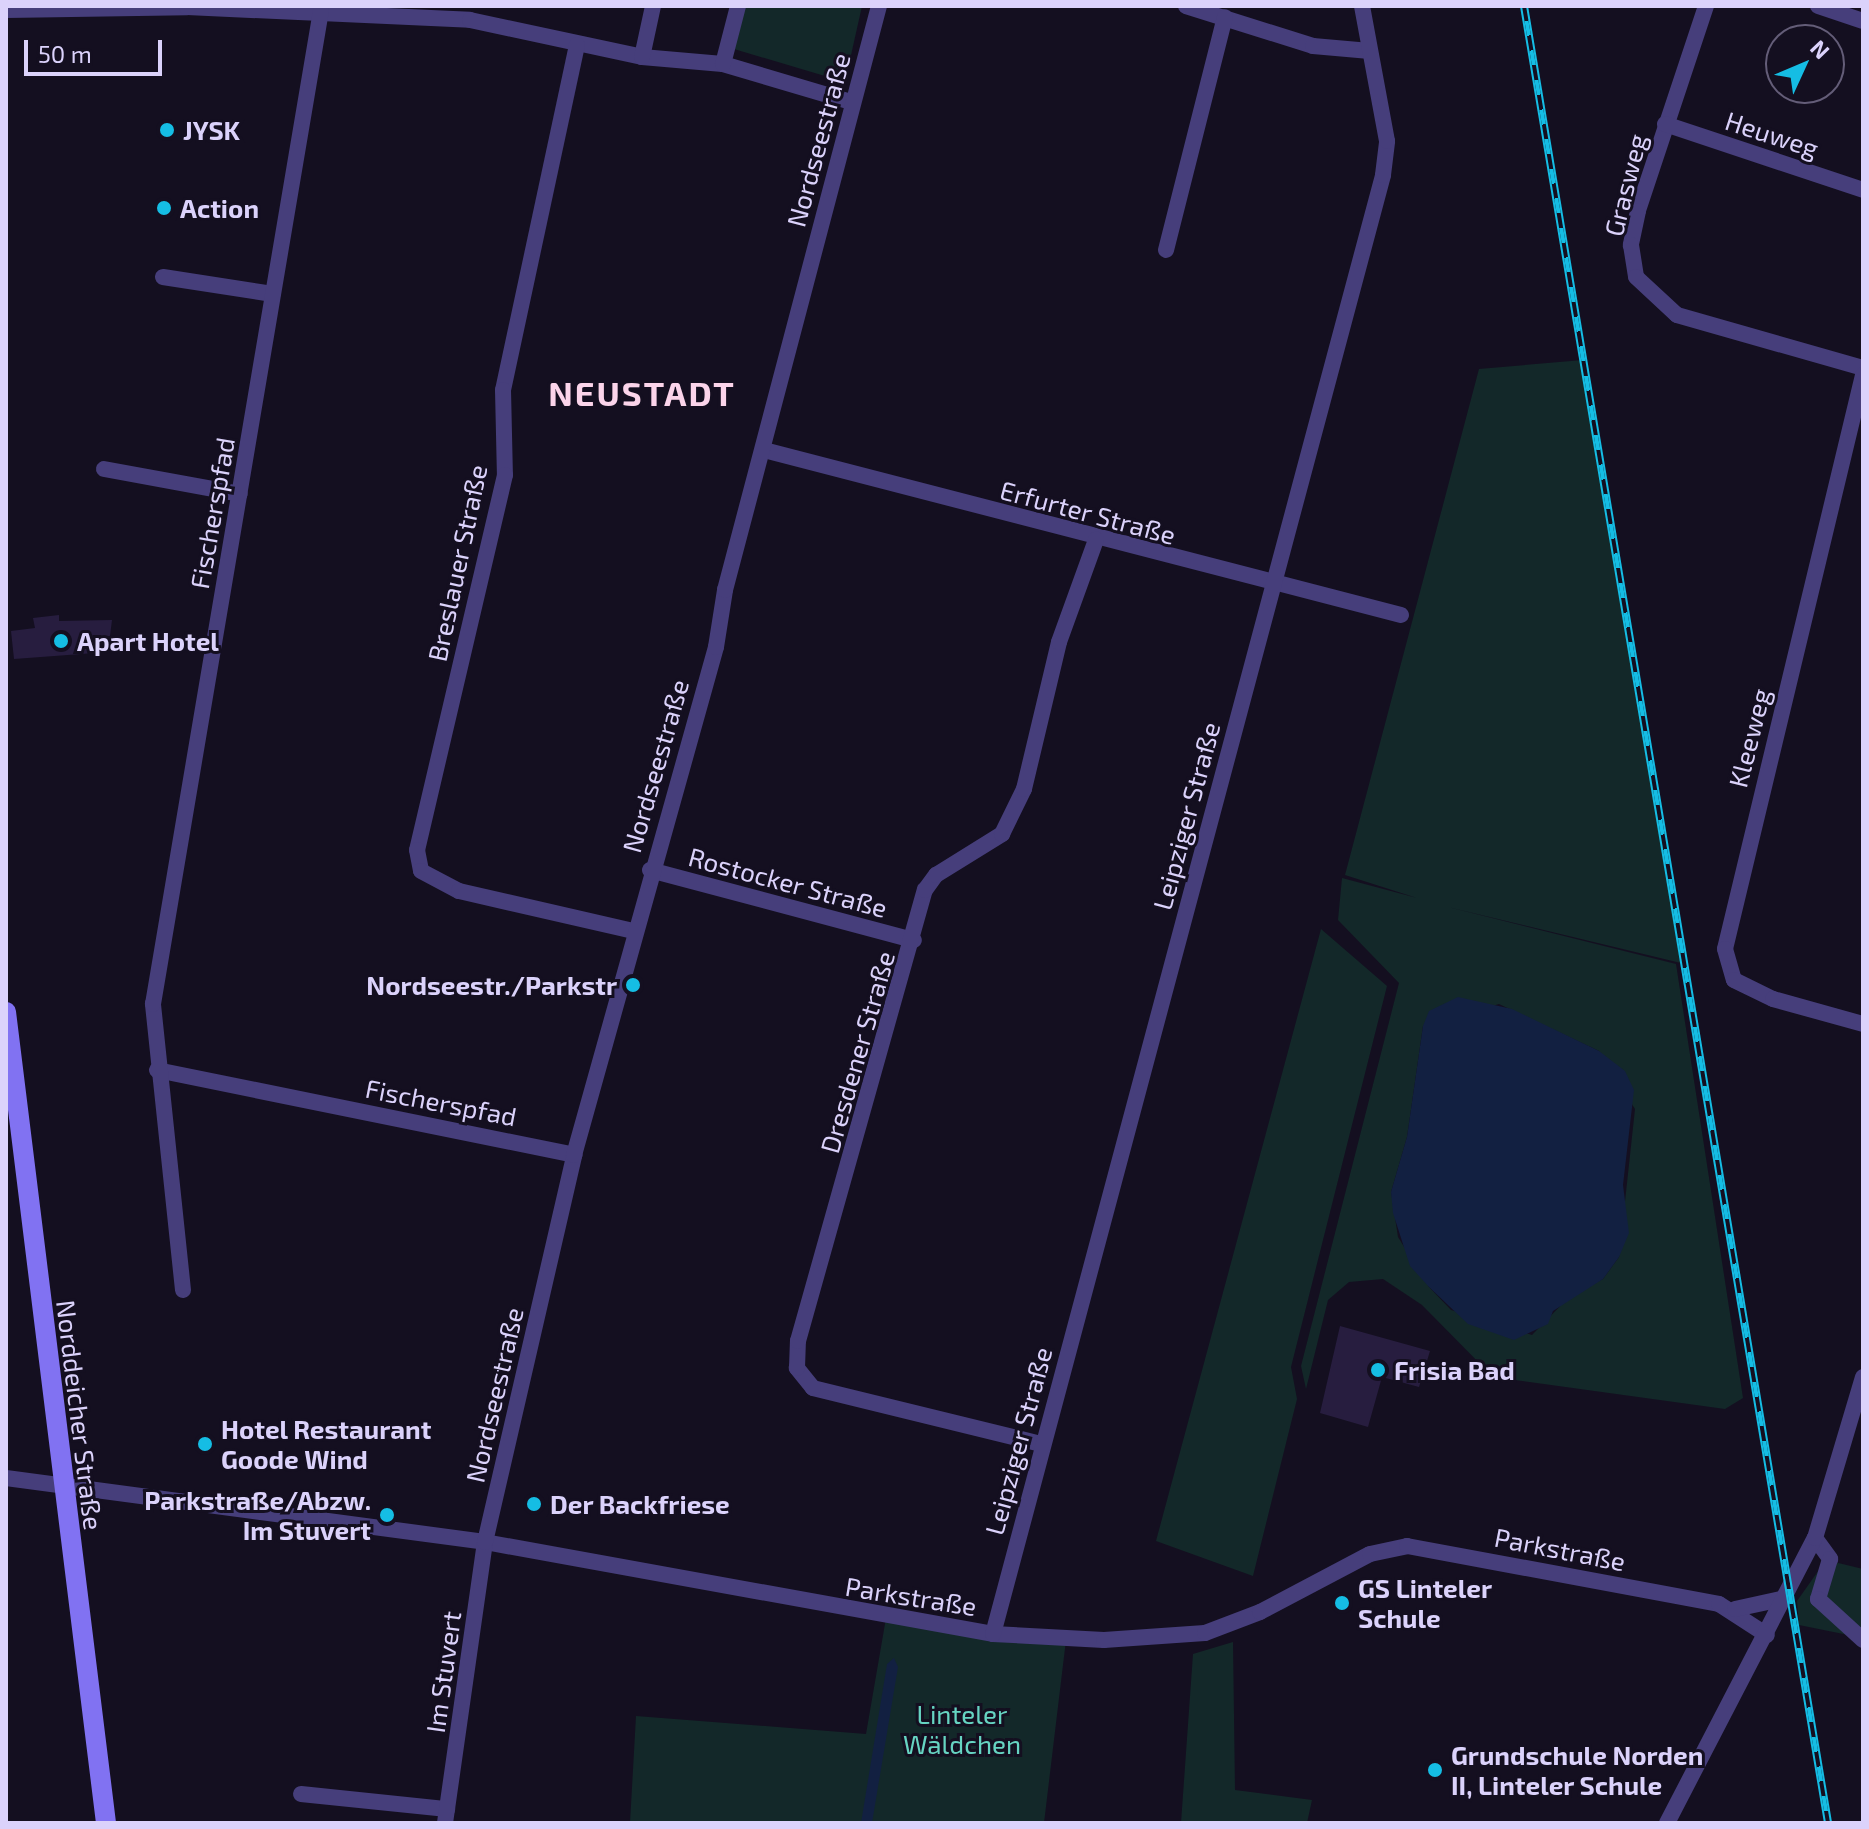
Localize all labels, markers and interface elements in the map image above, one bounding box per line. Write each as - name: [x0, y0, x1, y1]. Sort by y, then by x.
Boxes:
- scale bar: [28, 24, 166, 74]
- north arrow: [1765, 24, 1845, 104]
- text: N: [1806, 34, 1836, 63]
- text: 50 m: [38, 39, 92, 68]
- street label: Nordseestraße: [780, 50, 856, 230]
- street label: Heuweg: [1722, 104, 1822, 164]
- place label: JYSK: [183, 114, 240, 146]
- marker: JYSK: [158, 121, 176, 139]
- street label: Grasweg: [1597, 131, 1653, 239]
- place label: Action: [180, 192, 259, 224]
- marker: Action: [155, 199, 173, 217]
- district label: NEUSTADT: [548, 373, 736, 413]
- street label: Fischerspfad: [183, 435, 241, 591]
- street label: Breslauer Straße: [421, 461, 493, 665]
- street label: Erfurter Straße: [997, 474, 1179, 550]
- place label: Apart Hotel: [77, 625, 219, 657]
- marker: Apart Hotel: [52, 632, 70, 650]
- street label: Nordseestraße: [615, 676, 695, 856]
- street label: Kleeweg: [1722, 685, 1776, 791]
- street label: Leipziger Straße: [1146, 718, 1226, 914]
- street label: Rostocker Straße: [685, 840, 891, 924]
- street label: Dresdener Straße: [813, 947, 901, 1157]
- place label: Nordseestr./Parkstr: [366, 969, 617, 1001]
- marker: Nordseestr./Parkstr: [624, 976, 642, 994]
- street label: Fischerspfad: [363, 1072, 519, 1132]
- street label: Norddeicher Straße: [50, 1298, 110, 1532]
- street label: Nordseestraße: [459, 1304, 529, 1486]
- street label: Leipziger Straße: [978, 1343, 1058, 1539]
- place label: Frisia Bad: [1394, 1354, 1515, 1386]
- marker: Frisia Bad: [1369, 1361, 1387, 1379]
- place label: Hotel Restaurant Goode Wind: [221, 1413, 432, 1474]
- marker: Hotel Restaurant Goode Wind: [196, 1435, 214, 1453]
- place label: Parkstraße/Abzw. Im Stuvert: [144, 1484, 371, 1546]
- place label: Der Backfriese: [550, 1488, 730, 1520]
- marker: Der Backfriese: [525, 1495, 543, 1513]
- marker: Parkstraße/Abzw. Im Stuvert: [378, 1506, 396, 1524]
- street label: Parkstraße: [1492, 1521, 1628, 1577]
- street label: Parkstraße: [843, 1570, 979, 1622]
- place label: GS Linteler Schule: [1358, 1572, 1492, 1634]
- marker: GS Linteler Schule: [1333, 1594, 1351, 1612]
- street label: Im Stuvert: [419, 1609, 467, 1735]
- park label: Linteler Wäldchen: [903, 1698, 1021, 1760]
- place label: Grundschule Norden II, Linteler Schule: [1451, 1739, 1703, 1800]
- marker: Grundschule Norden II, Linteler Schule: [1426, 1761, 1444, 1779]

